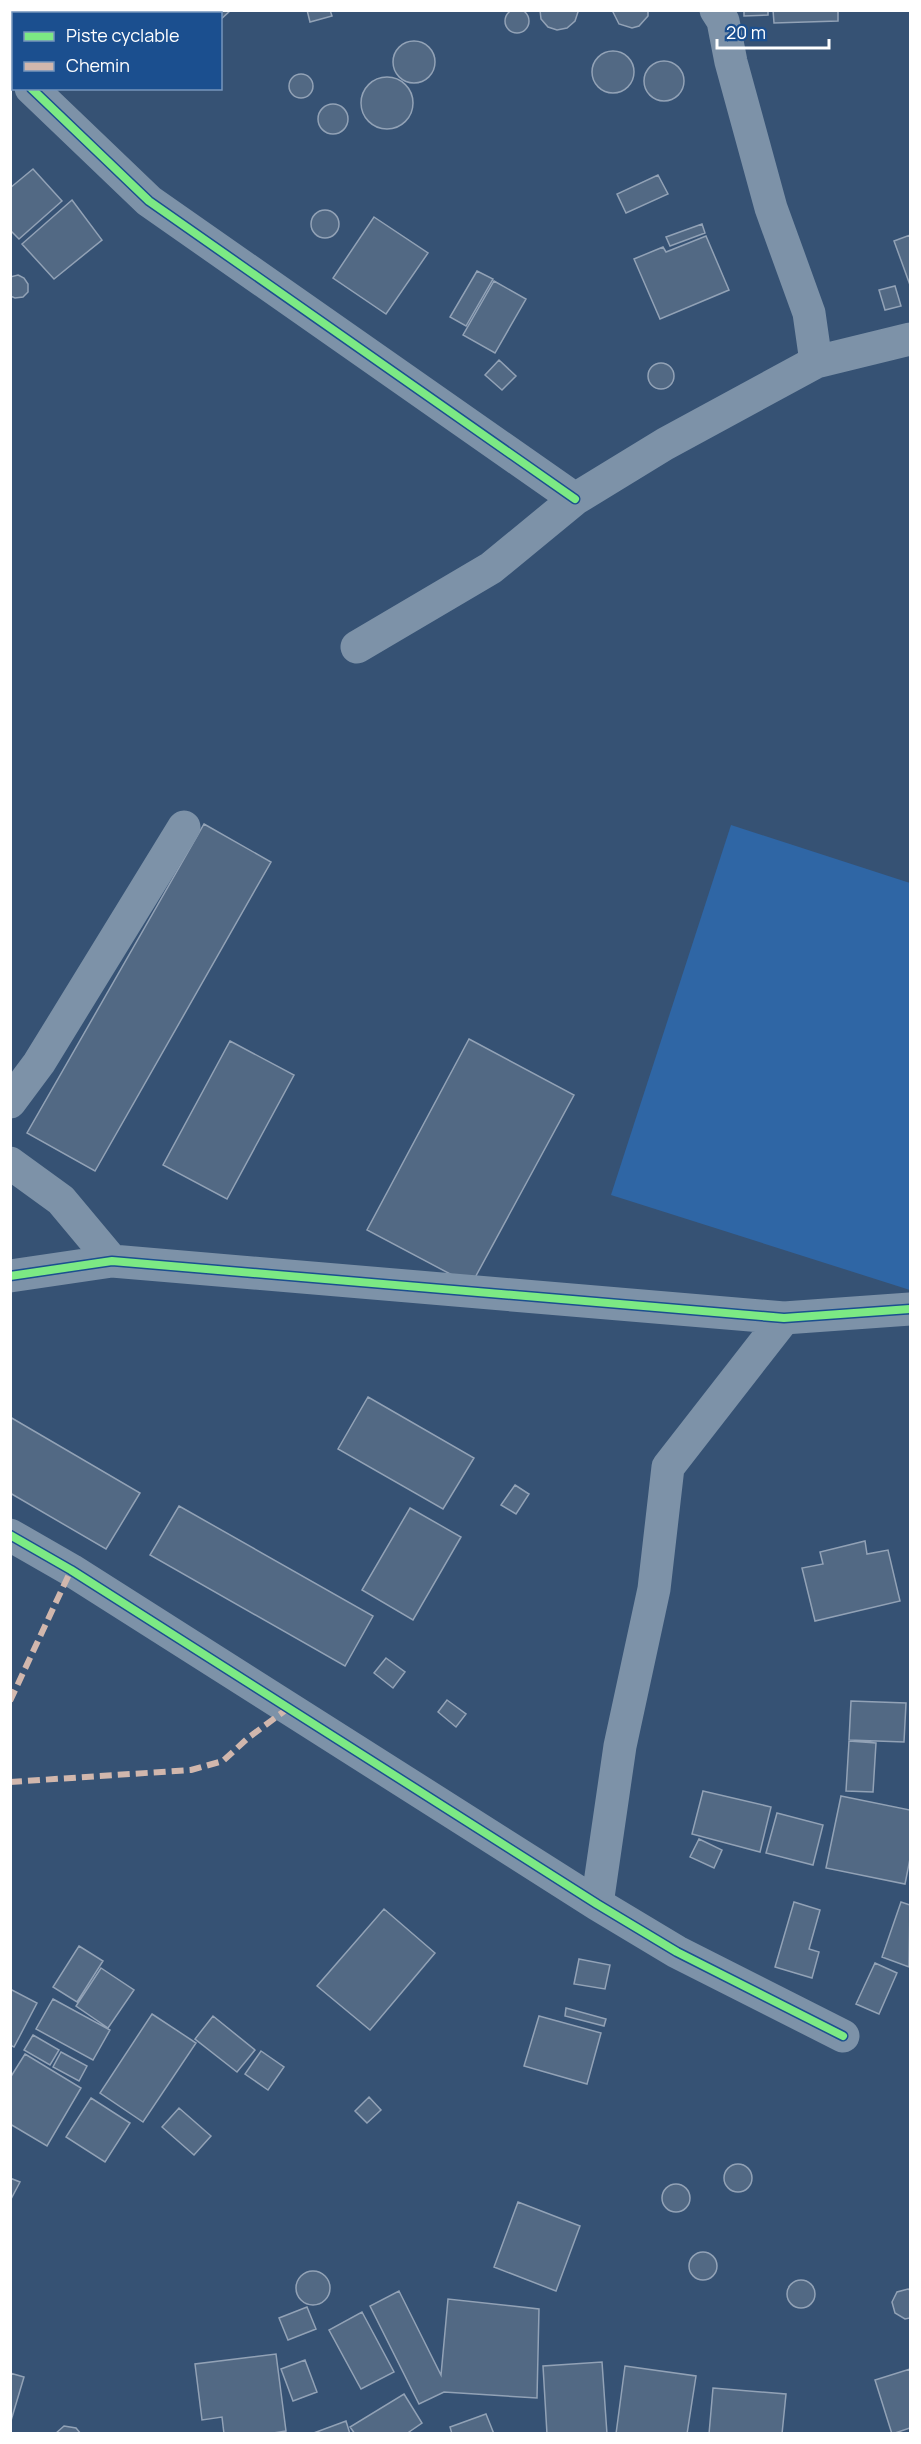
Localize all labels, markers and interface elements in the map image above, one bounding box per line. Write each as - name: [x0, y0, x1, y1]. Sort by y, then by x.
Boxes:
- legend: [12, 12, 222, 90]
- scale bar: [717, 12, 830, 50]
- text: 20 m: [726, 20, 766, 44]
- text: Piste cyclable: [66, 23, 180, 47]
- text: Chemin: [66, 53, 130, 77]

